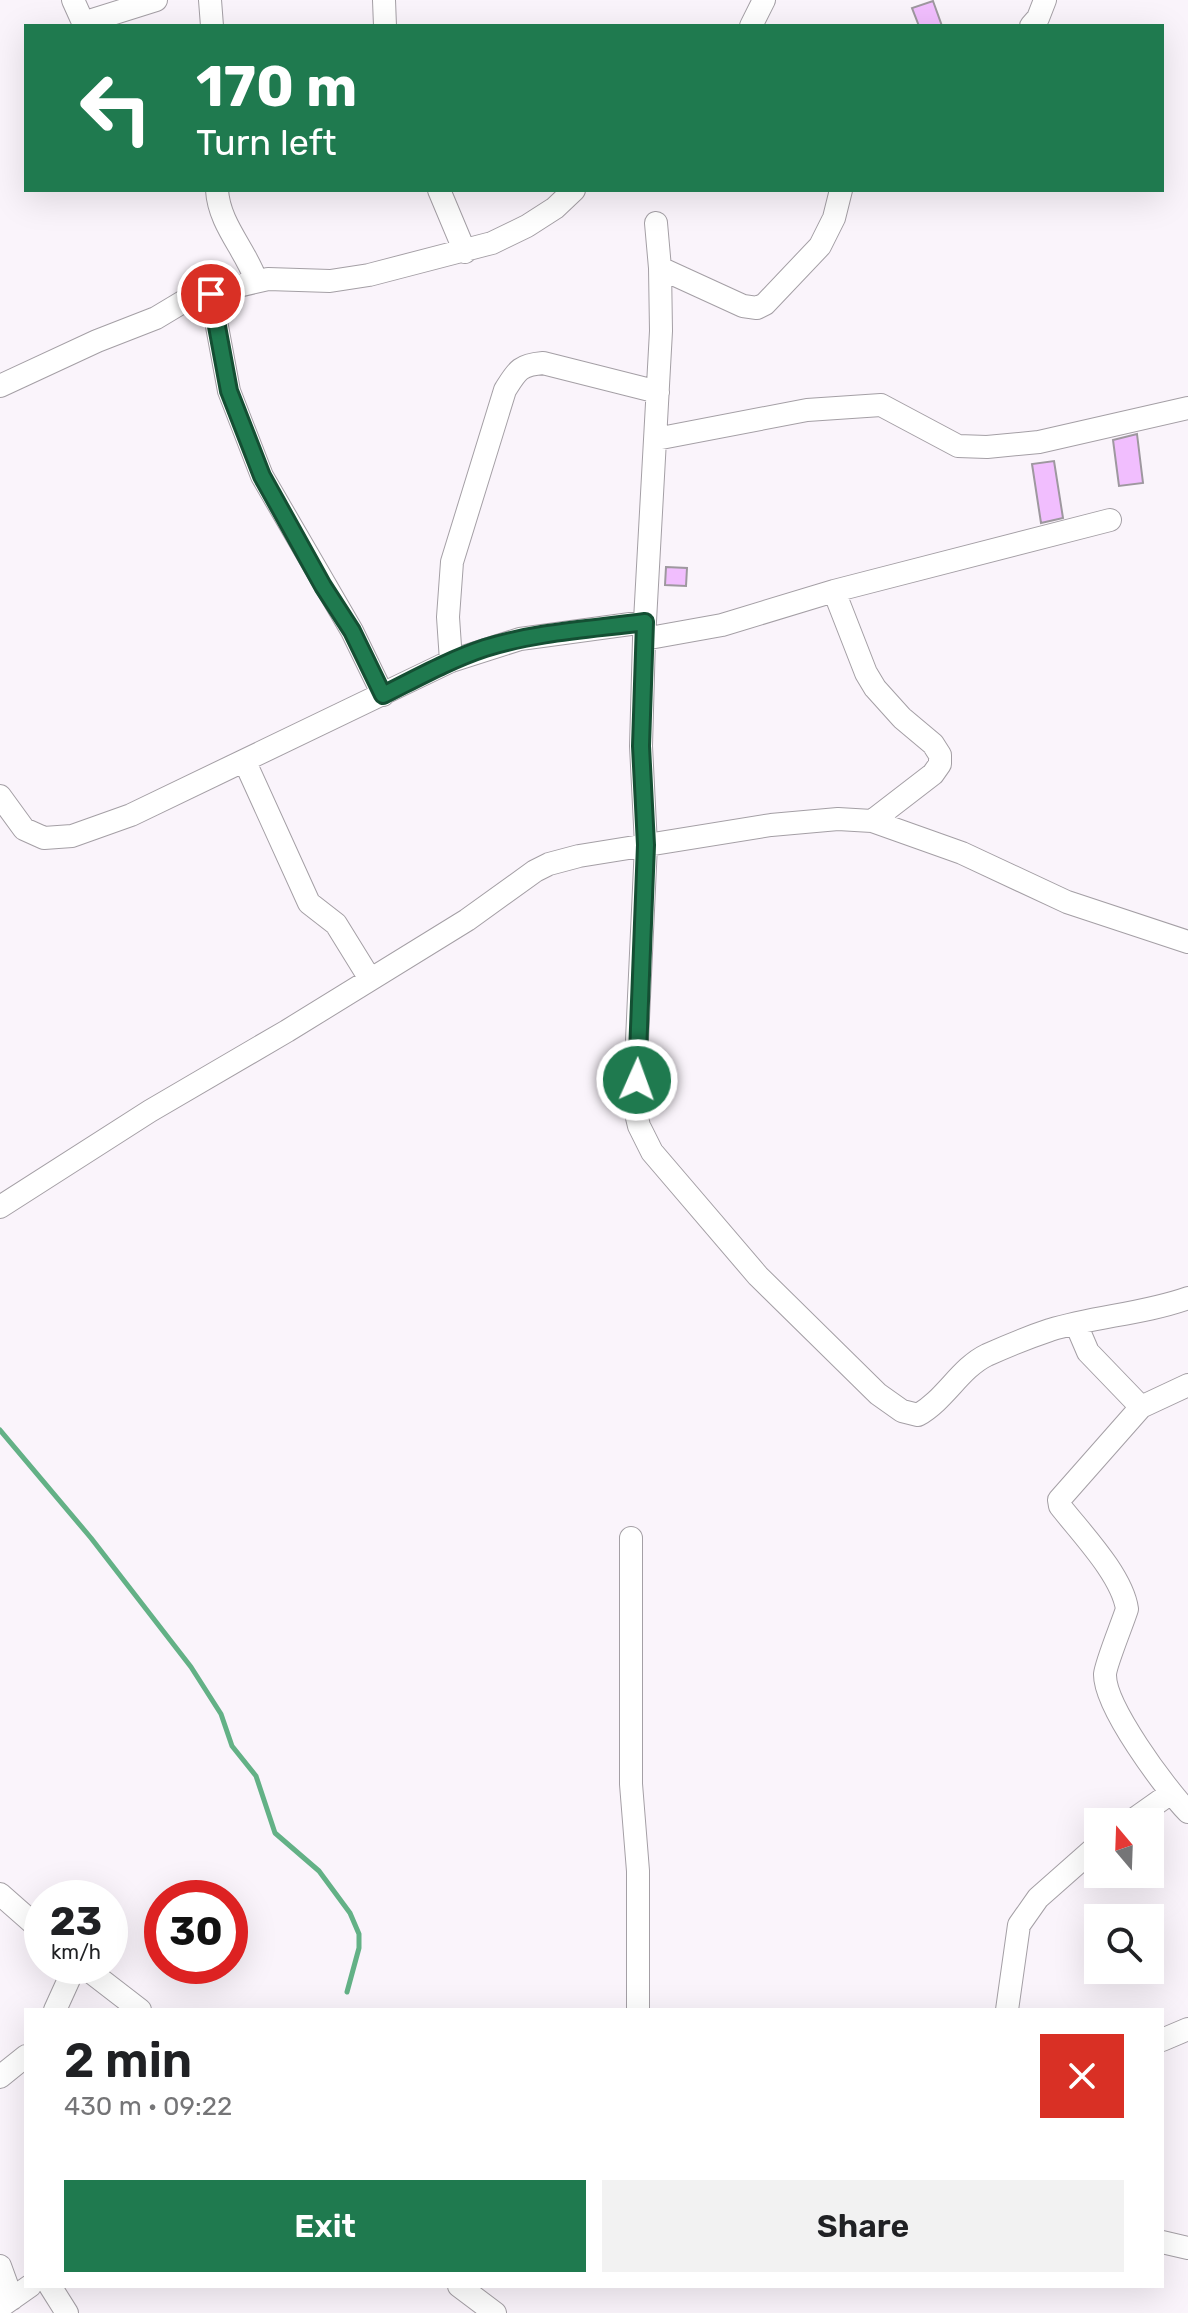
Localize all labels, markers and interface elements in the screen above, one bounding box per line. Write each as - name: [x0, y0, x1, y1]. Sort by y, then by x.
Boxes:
- text: 170 m: [196, 54, 357, 120]
- icon: left: [64, 56, 168, 160]
- text: Turn left: [196, 121, 337, 164]
- pin: [177, 260, 245, 328]
- icon: arrive: [189, 272, 233, 316]
- position arrow: [595, 1038, 679, 1122]
- north arrow: [1084, 1808, 1164, 1888]
- map controls: [1084, 1808, 1164, 1984]
- speed limit sign: 30: [144, 1880, 248, 1984]
- text: 23: [50, 1898, 102, 1945]
- button: search: [1084, 1904, 1164, 1984]
- text: km/h: [51, 1940, 101, 1964]
- text: 2 min: [64, 2032, 192, 2089]
- button: close: [1040, 2034, 1124, 2118]
- text: 430 m · 09:22: [64, 2091, 232, 2122]
- button: Exit: [64, 2180, 586, 2272]
- button: Share: [602, 2180, 1124, 2272]

